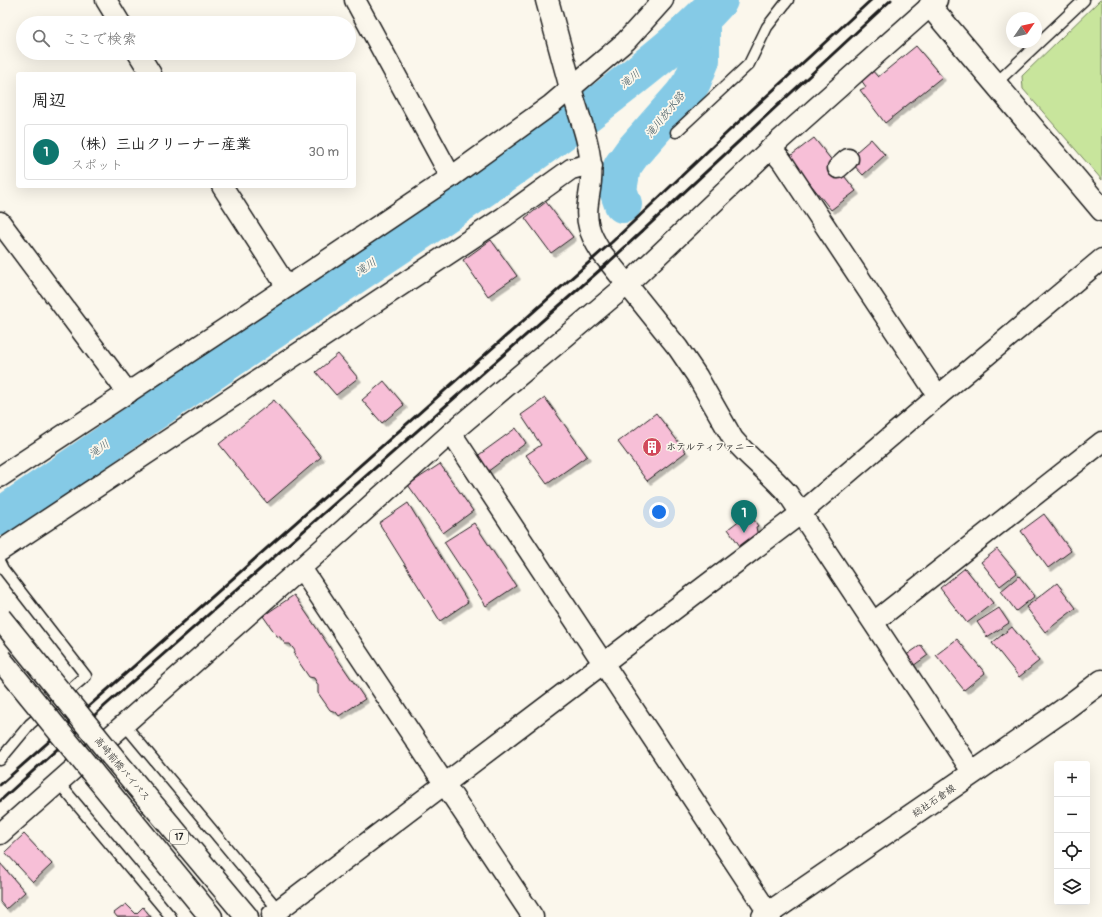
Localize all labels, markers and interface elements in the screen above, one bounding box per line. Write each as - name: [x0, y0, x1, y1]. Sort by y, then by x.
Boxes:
- north arrow: [1006, 12, 1042, 48]
- search box: [16, 16, 356, 60]
- icon: search: [30, 27, 52, 49]
- text: ここで検索: [62, 30, 137, 49]
- water label: 滝川: [617, 67, 643, 91]
- water label: 滝川放水路: [643, 89, 688, 140]
- text: 周辺: [32, 90, 66, 111]
- text: （株）三山クリーナー産業: [71, 135, 251, 154]
- text: 1: [43, 144, 49, 160]
- text: 30 m: [309, 144, 339, 160]
- text: スポット: [71, 157, 123, 173]
- water label: 滝川: [353, 255, 379, 279]
- building icon: ホテルティファニー: [641, 436, 663, 458]
- water label: 滝川: [86, 437, 112, 461]
- place label: ホテルティファニー: [666, 441, 755, 453]
- pin: 1: [731, 500, 757, 533]
- your location: [649, 502, 669, 522]
- street label: 高崎前橋バイパス: [92, 735, 152, 803]
- map controls: [1054, 761, 1090, 905]
- button: +: [1054, 761, 1090, 797]
- street label: 総社石倉線: [910, 782, 958, 820]
- button: −: [1054, 797, 1090, 833]
- road number: 17: [170, 830, 188, 844]
- button: locate: [1054, 833, 1090, 869]
- button: layers: [1054, 869, 1090, 905]

